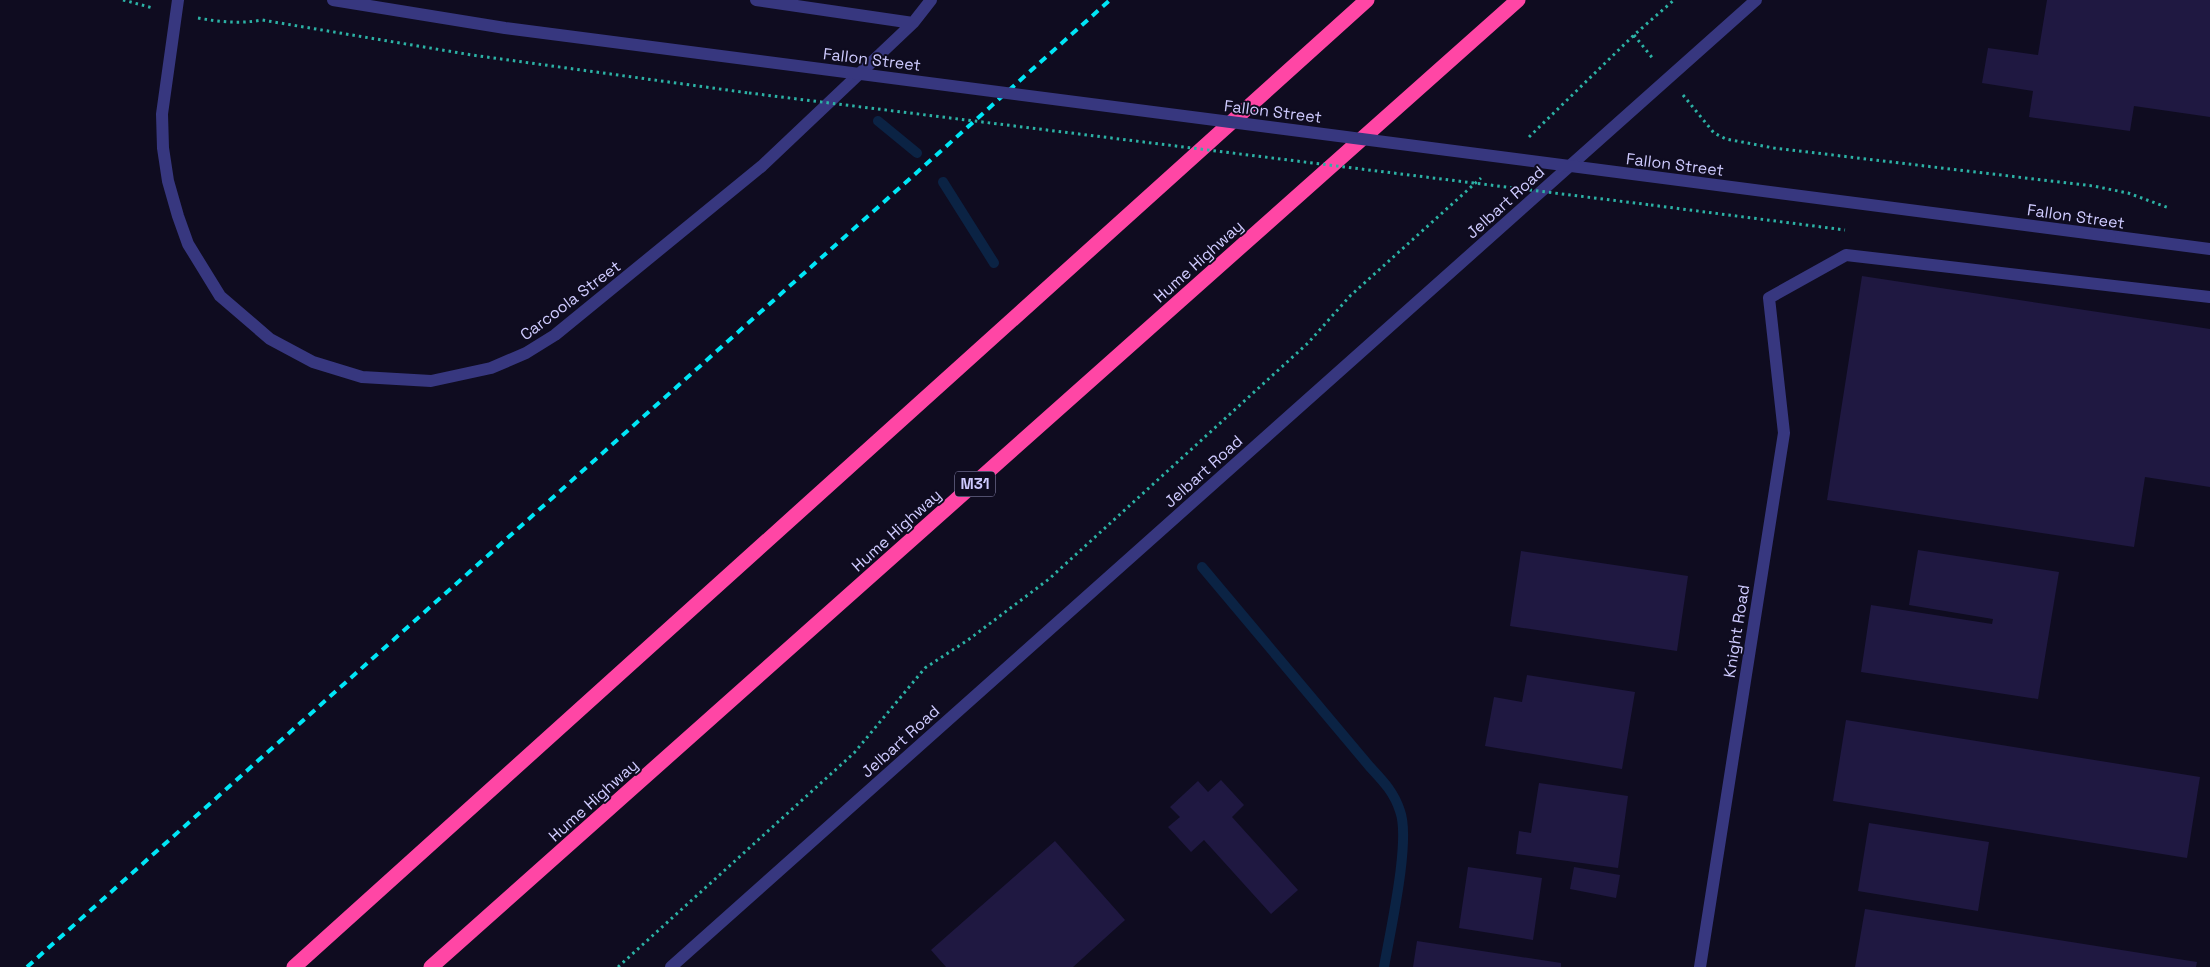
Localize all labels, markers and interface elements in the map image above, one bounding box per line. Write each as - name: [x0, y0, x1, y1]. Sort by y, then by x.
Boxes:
- street label: Fallon Street: [822, 43, 922, 76]
- street label: Fallon Street: [1223, 95, 1323, 128]
- street label: Fallon Street: [1625, 148, 1725, 181]
- street label: Jelbart Road: [1462, 162, 1549, 243]
- street label: Fallon Street: [2026, 199, 2126, 234]
- street label: Hume Highway: [1149, 216, 1248, 307]
- street label: Carcoola Street: [516, 256, 625, 345]
- street label: Jelbart Road: [1160, 431, 1247, 512]
- road number: M31: [955, 472, 995, 496]
- street label: Hume Highway: [847, 485, 946, 576]
- street label: Knight Road: [1719, 583, 1754, 679]
- street label: Jelbart Road: [857, 701, 944, 782]
- street label: Hume Highway: [544, 755, 643, 846]

